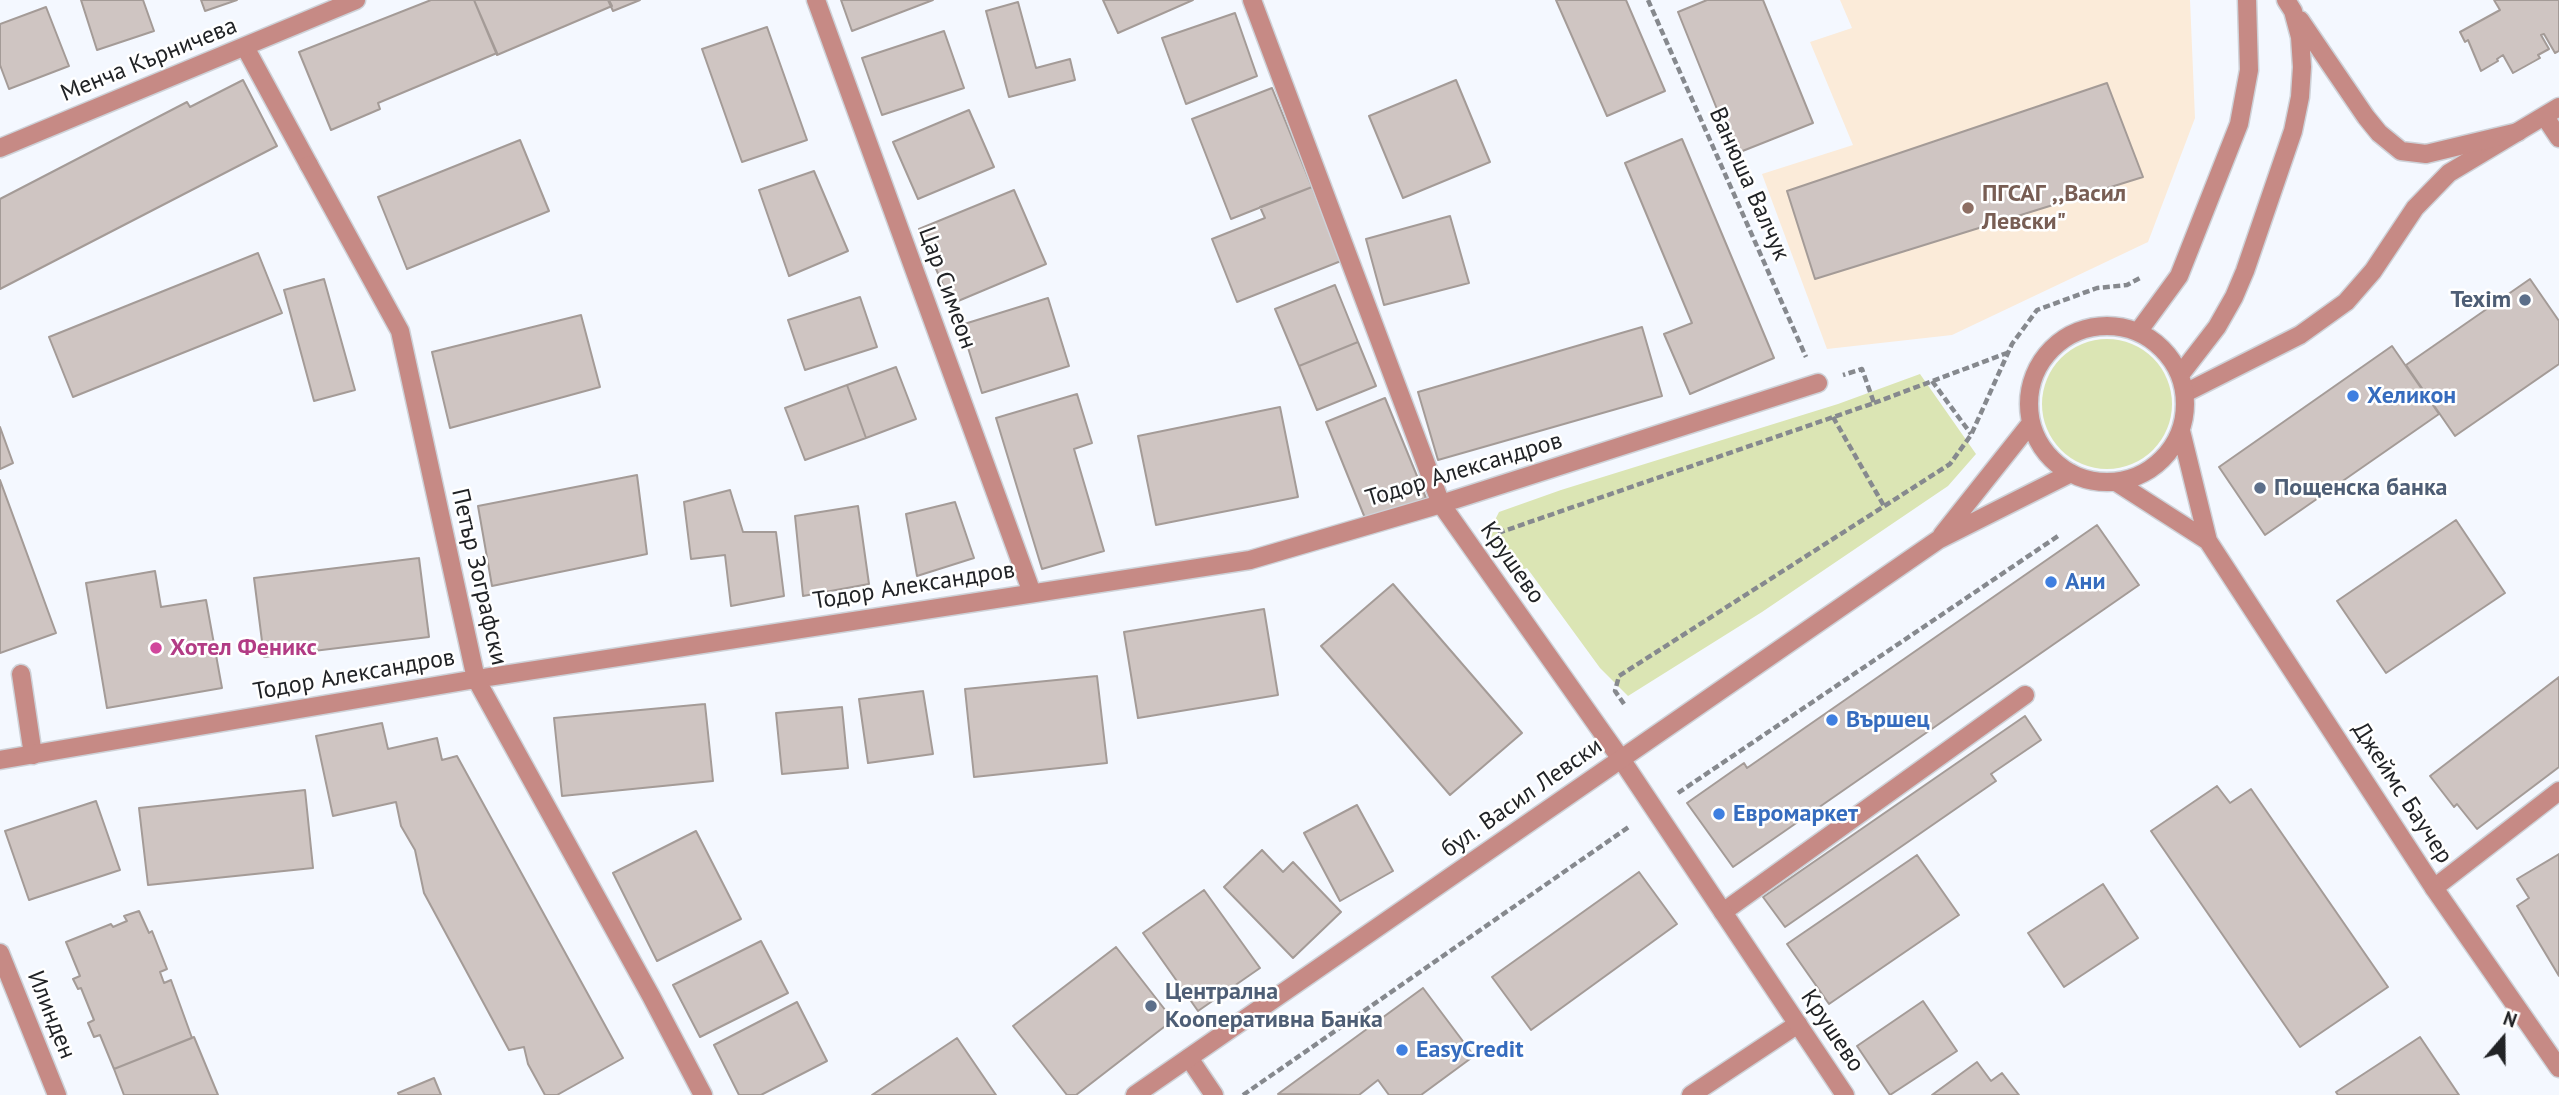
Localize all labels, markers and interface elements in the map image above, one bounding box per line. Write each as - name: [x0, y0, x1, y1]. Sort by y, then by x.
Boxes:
- street label: Менча Кърничева: [57, 12, 241, 108]
- street label: Ванюша Валчук: [1702, 103, 1796, 265]
- place label: ПГСАГ ,,Васил Левски": [1982, 180, 2126, 236]
- marker: ПГСАГ ,,Васил Левски": [1960, 200, 1976, 216]
- street label: Цар Симеон: [912, 223, 982, 353]
- place label: Texim: [2450, 286, 2511, 314]
- marker: Texim: [2517, 292, 2533, 308]
- place label: Хеликон: [2367, 382, 2456, 410]
- marker: Хеликон: [2345, 388, 2361, 404]
- street label: Тодор Александров: [1362, 426, 1566, 514]
- place label: Пощенска банка: [2274, 474, 2448, 502]
- marker: Пощенска банка: [2252, 480, 2268, 496]
- street label: Петър Зографски: [445, 486, 513, 668]
- street label: Крушево: [1473, 517, 1551, 609]
- street label: Тодор Александров: [811, 556, 1017, 616]
- place label: Ани: [2065, 568, 2105, 596]
- marker: Ани: [2043, 574, 2059, 590]
- place label: Хотел Феникс: [170, 634, 317, 662]
- marker: Хотел Феникс: [148, 640, 164, 656]
- street label: Тодор Александров: [251, 643, 457, 707]
- place label: Вършец: [1846, 706, 1930, 734]
- marker: Вършец: [1824, 712, 1840, 728]
- street label: Джеймс Баучер: [2346, 717, 2458, 869]
- street label: бул. Васил Левски: [1436, 732, 1608, 864]
- place label: Евромаркет: [1733, 800, 1858, 828]
- marker: Евромаркет: [1711, 806, 1727, 822]
- street label: Илинден: [20, 967, 82, 1063]
- place label: Централна Кооперативна Банка: [1165, 978, 1383, 1034]
- street label: Крушево: [1794, 984, 1870, 1078]
- marker: Централна Кооперативна Банка: [1143, 998, 1159, 1014]
- north arrow: [2468, 1004, 2538, 1074]
- text: N: [2500, 1006, 2520, 1033]
- place label: EasyCredit: [1416, 1036, 1524, 1064]
- marker: EasyCredit: [1394, 1042, 1410, 1058]

